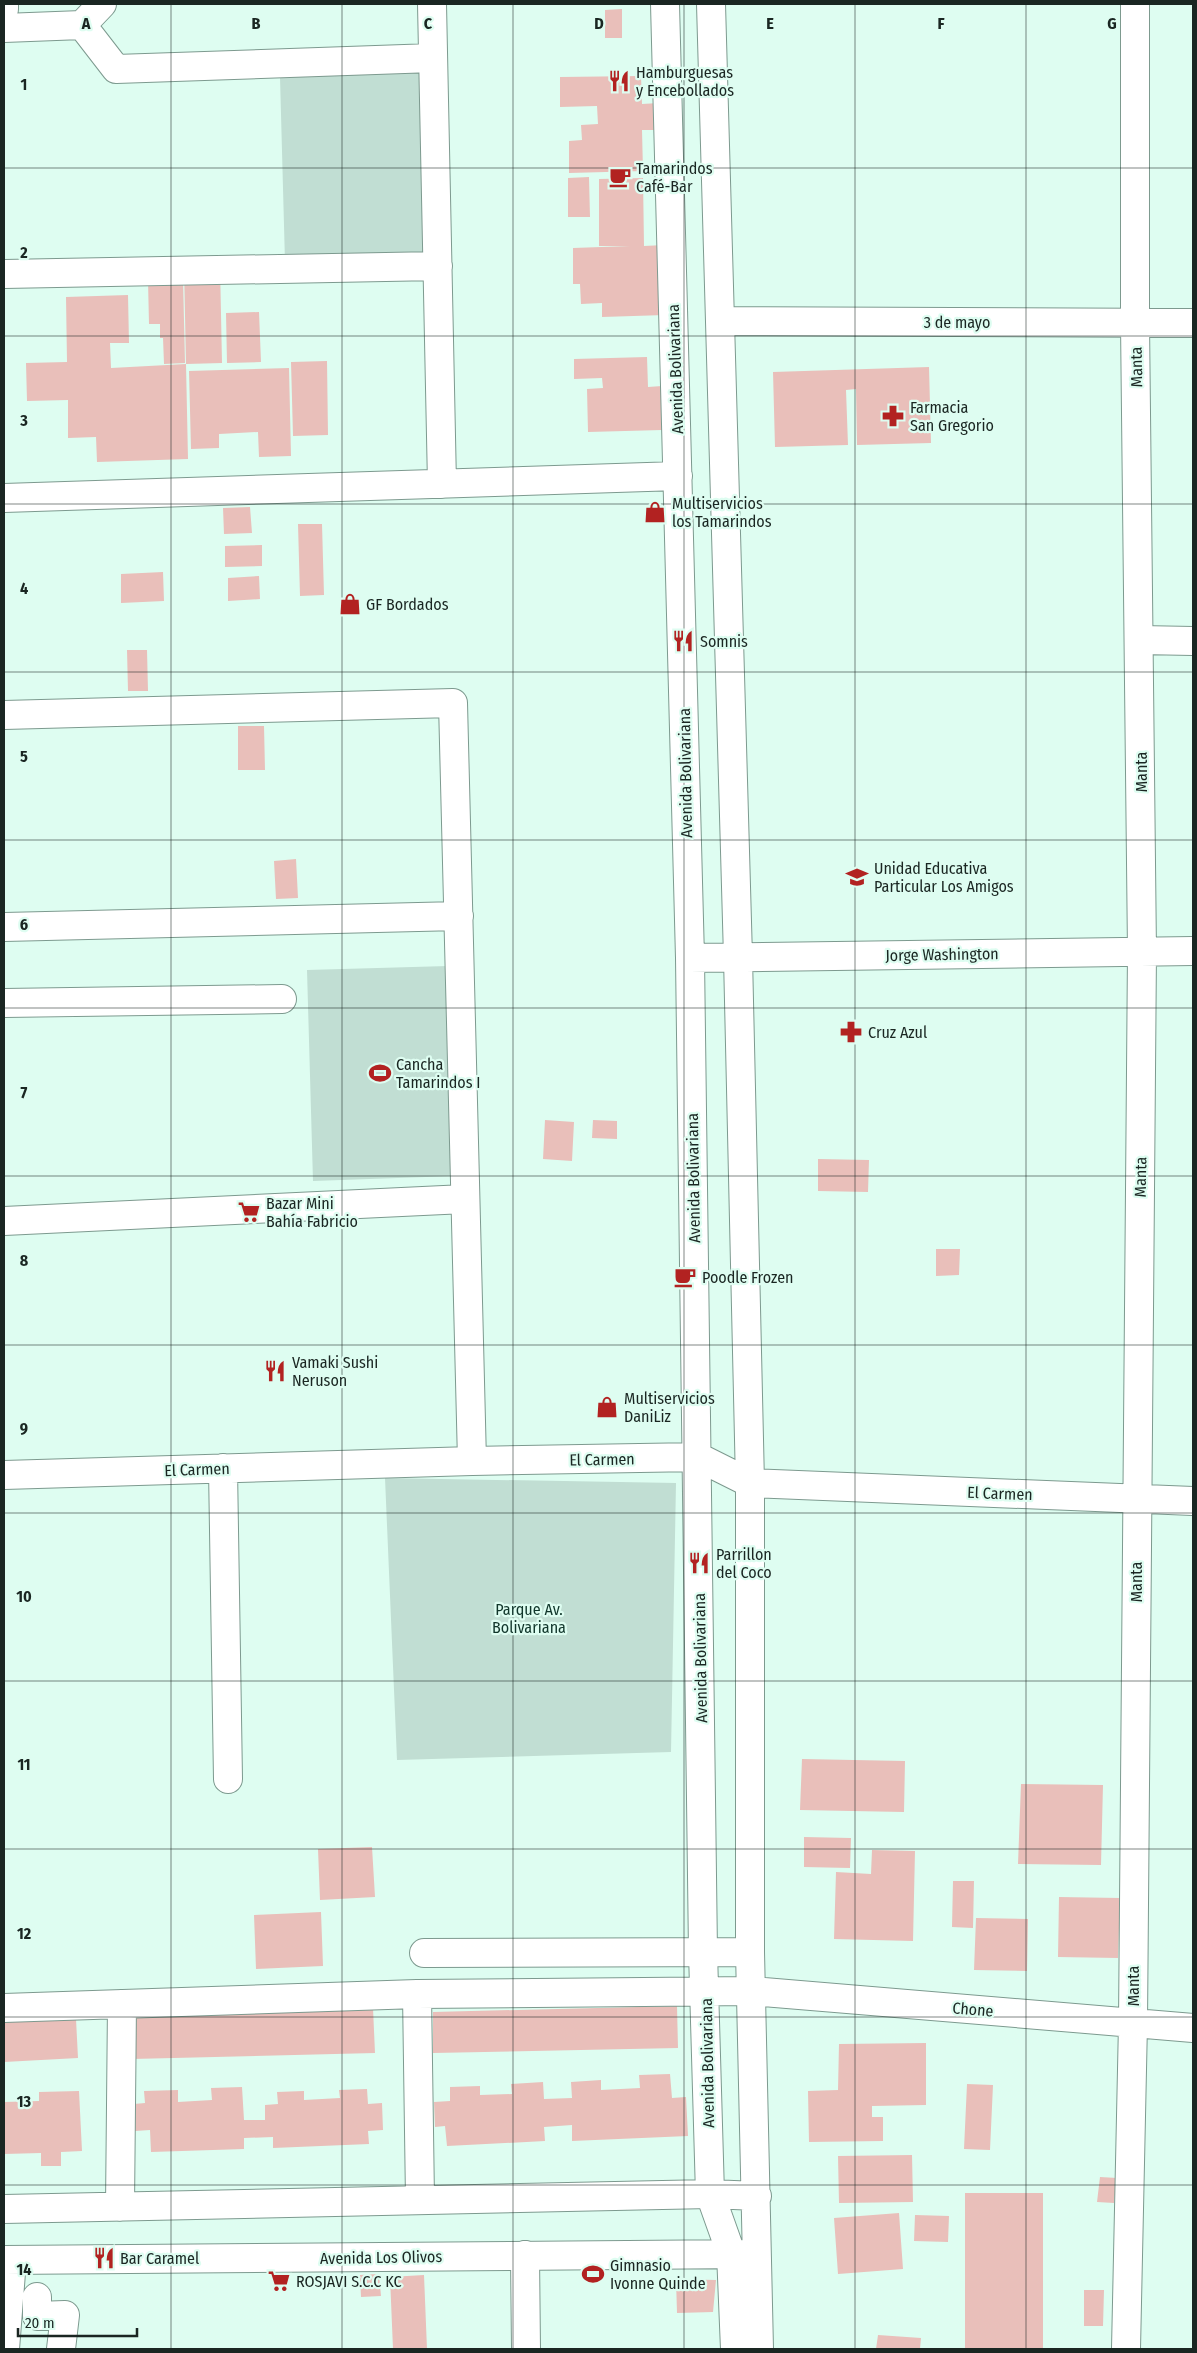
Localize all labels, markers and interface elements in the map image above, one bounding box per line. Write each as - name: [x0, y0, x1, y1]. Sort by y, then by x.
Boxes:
- text: A: [81, 14, 91, 33]
- text: B: [252, 14, 261, 33]
- text: C: [424, 14, 433, 33]
- text: D: [594, 14, 604, 33]
- text: E: [766, 14, 774, 33]
- text: F: [937, 14, 945, 33]
- text: G: [1107, 14, 1117, 33]
- place label: Hamburguesas y Encebollados: [636, 63, 734, 100]
- restaurant icon: Hamburguesas y Encebollados: [606, 68, 632, 94]
- text: 1: [21, 75, 27, 94]
- place label: Tamarindos Café-Bar: [636, 159, 713, 196]
- cafe icon: Tamarindos Café-Bar: [607, 164, 633, 190]
- text: 2: [19, 243, 28, 262]
- street label: Avenida Bolivariana: [664, 304, 687, 434]
- street label: 3 de mayo: [924, 313, 990, 332]
- street label: Manta: [1127, 346, 1146, 387]
- place label: Farmacia San Gregorio: [910, 398, 994, 435]
- pharmacy icon: Farmacia San Gregorio: [880, 403, 906, 429]
- text: 3: [19, 411, 28, 430]
- place label: Multiservicios los Tamarindos: [672, 494, 772, 531]
- shop icon: Multiservicios los Tamarindos: [642, 499, 668, 525]
- text: 4: [20, 579, 28, 598]
- shop icon: GF Bordados: [337, 591, 363, 617]
- place label: GF Bordados: [366, 595, 449, 614]
- restaurant icon: Somnis: [670, 628, 696, 654]
- place label: Somnis: [700, 632, 748, 651]
- street label: Avenida Bolivariana: [675, 708, 696, 838]
- text: 5: [20, 747, 28, 766]
- street label: Manta: [1132, 752, 1151, 792]
- place label: Unidad Educativa Particular Los Amigos: [874, 859, 1014, 896]
- school or university icon: Unidad Educativa Particular Los Amigos: [844, 864, 870, 890]
- text: 6: [20, 915, 28, 934]
- street label: Jorge Washington: [885, 944, 999, 965]
- pharmacy icon: Cruz Azul: [838, 1019, 864, 1045]
- place label: Cruz Azul: [868, 1023, 927, 1042]
- place label: Cancha Tamarindos I: [396, 1055, 480, 1092]
- sports icon: Cancha Tamarindos I: [367, 1060, 393, 1086]
- text: 7: [21, 1083, 28, 1102]
- street label: Avenida Bolivariana: [683, 1113, 704, 1243]
- street label: Manta: [1131, 1156, 1150, 1197]
- place label: Bazar Mini Bahía Fabricio: [266, 1194, 358, 1231]
- supermarket icon: Bazar Mini Bahía Fabricio: [236, 1199, 262, 1225]
- text: 8: [20, 1251, 29, 1270]
- cafe icon: Poodle Frozen: [672, 1264, 698, 1290]
- place label: Poodle Frozen: [702, 1268, 794, 1287]
- place label: Vamaki Sushi Neruson: [292, 1353, 378, 1390]
- restaurant icon: Vamaki Sushi Neruson: [262, 1358, 288, 1384]
- place label: Multiservicios DaniLiz: [624, 1389, 715, 1426]
- shop icon: Multiservicios DaniLiz: [594, 1394, 620, 1420]
- text: 9: [20, 1419, 28, 1438]
- street label: El Carmen: [569, 1449, 635, 1470]
- street label: El Carmen: [164, 1459, 230, 1480]
- street label: El Carmen: [967, 1483, 1033, 1504]
- place label: Parrillon del Coco: [716, 1545, 772, 1582]
- restaurant icon: Parrillon del Coco: [686, 1550, 712, 1576]
- street label: Manta: [1127, 1562, 1146, 1602]
- text: 10: [16, 1587, 32, 1606]
- street label: Avenida Bolivariana: [690, 1593, 711, 1723]
- park label: Parque Av. Bolivariana: [492, 1600, 566, 1637]
- text: 11: [17, 1755, 31, 1774]
- text: 12: [17, 1924, 32, 1943]
- street label: Manta: [1124, 1966, 1143, 2006]
- street label: Avenida Bolivariana: [697, 1998, 718, 2128]
- street label: Chone: [952, 1998, 994, 2021]
- text: 13: [17, 2092, 32, 2111]
- restaurant icon: Bar Caramel: [91, 2245, 117, 2271]
- street label: Avenida Los Olivos: [320, 2247, 443, 2268]
- place label: Bar Caramel: [120, 2249, 199, 2268]
- place label: Gimnasio Ivonne Quinde: [610, 2256, 706, 2293]
- text: 14: [17, 2260, 32, 2279]
- sports icon: Gimnasio Ivonne Quinde: [580, 2261, 606, 2287]
- supermarket icon: ROSJAVI S.C.C KC: [266, 2268, 292, 2294]
- place label: ROSJAVI S.C.C KC: [296, 2272, 402, 2291]
- scale bar: [18, 2306, 136, 2338]
- text: 20 m: [25, 2314, 55, 2332]

